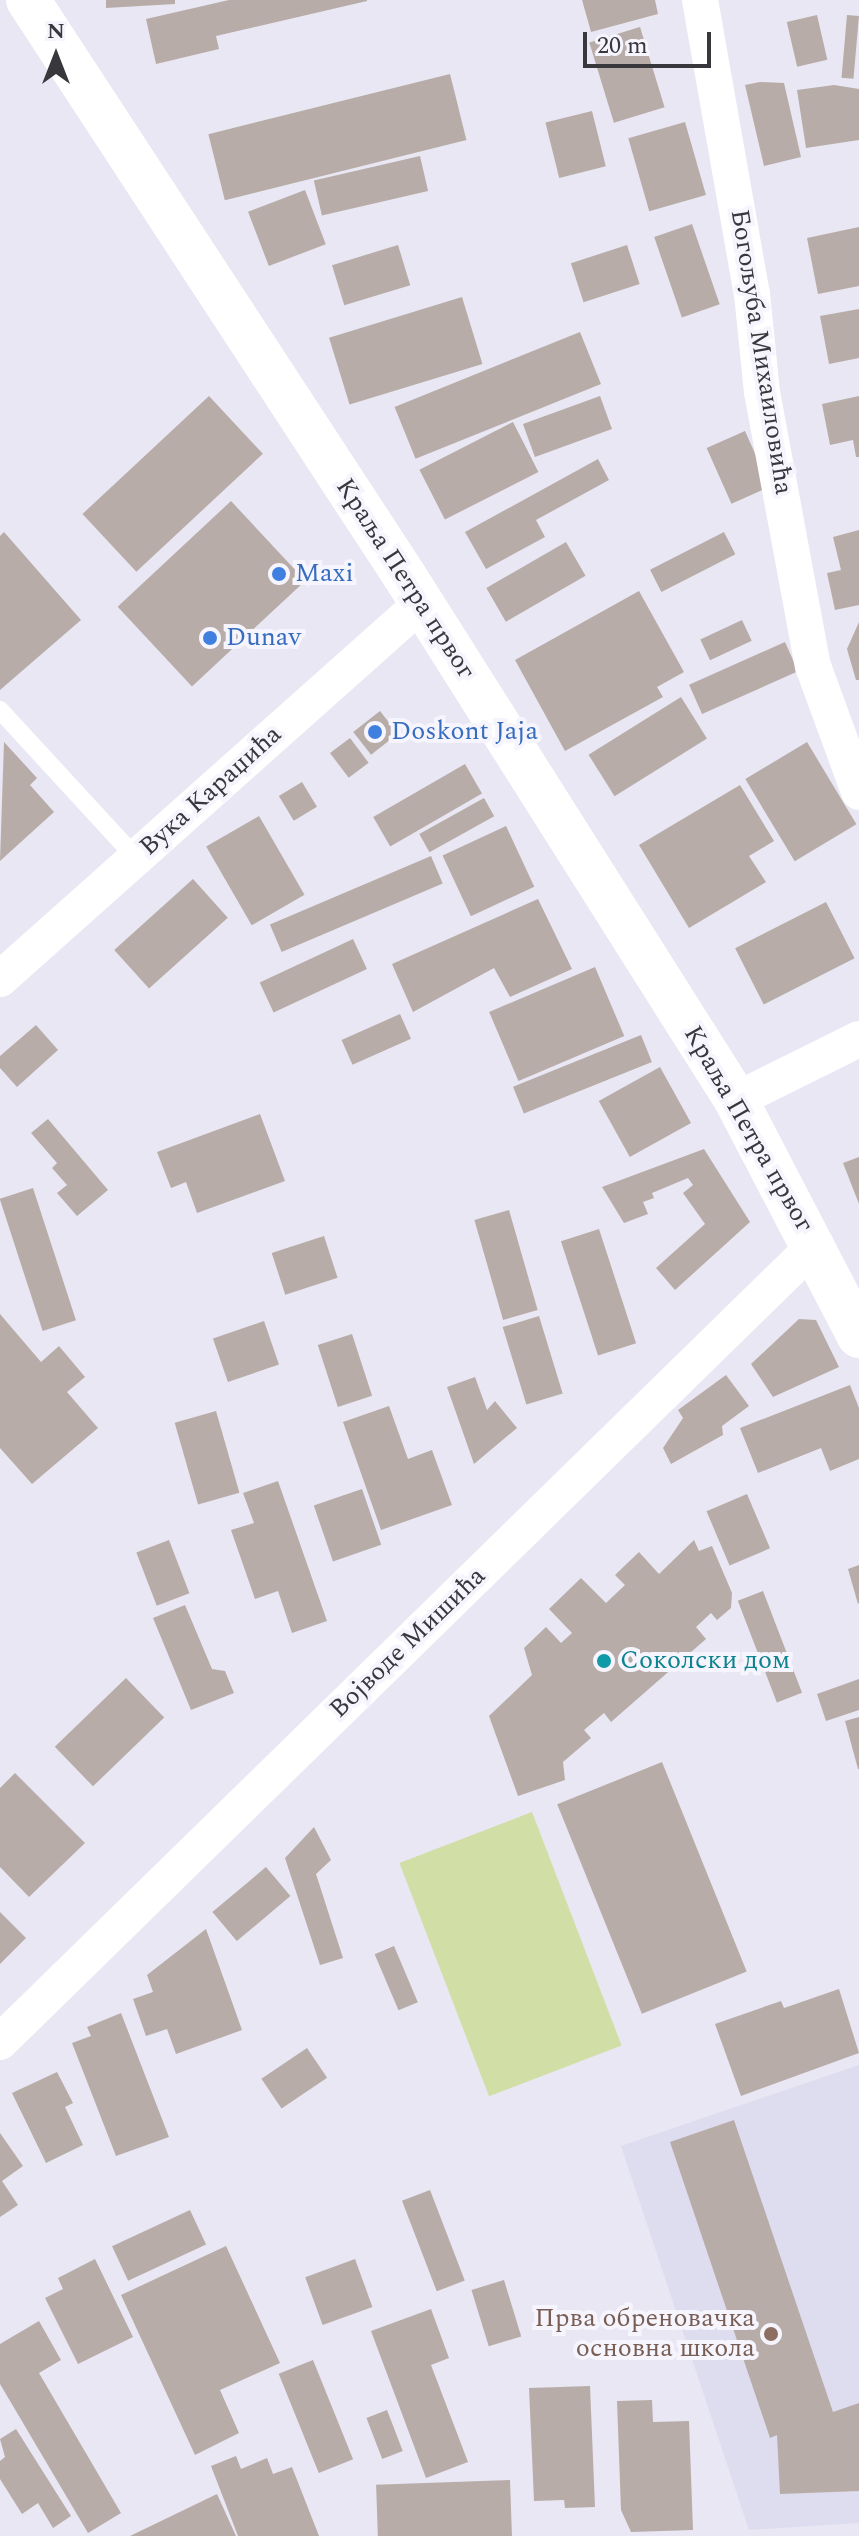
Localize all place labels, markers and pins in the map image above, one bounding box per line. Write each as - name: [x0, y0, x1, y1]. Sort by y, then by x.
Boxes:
- place label: Maxi: [295, 558, 354, 590]
- marker: Maxi: [270, 565, 288, 583]
- place label: Dunav: [226, 622, 301, 654]
- marker: Dunav: [201, 629, 219, 647]
- place label: Doskont Jaja: [391, 716, 538, 748]
- marker: Doskont Jaja: [366, 723, 384, 741]
- place label: Соколски дом: [620, 1645, 790, 1677]
- marker: Соколски дом: [595, 1652, 613, 1670]
- place label: Прва обреновачка основна школа: [534, 2303, 755, 2364]
- marker: Прва обреновачка основна школа: [762, 2325, 780, 2343]

